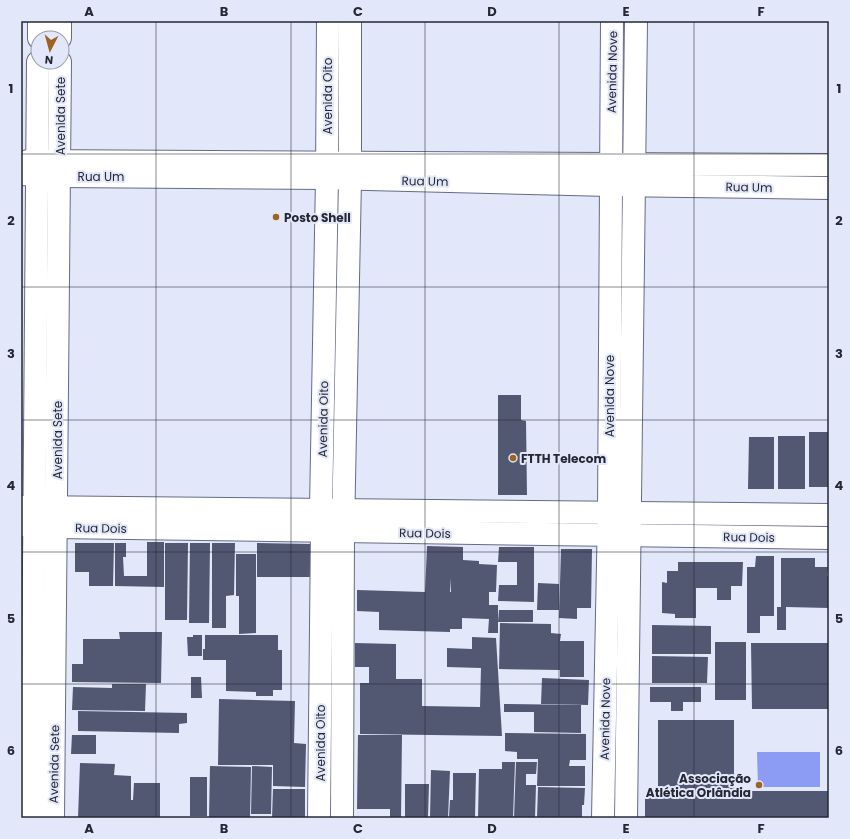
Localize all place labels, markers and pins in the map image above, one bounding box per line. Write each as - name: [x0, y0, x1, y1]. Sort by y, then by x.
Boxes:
- place label: Posto Shell: [284, 209, 351, 226]
- marker: Posto Shell: [271, 212, 281, 222]
- place label: FTTH Telecom: [521, 450, 606, 467]
- marker: FTTH Telecom: [508, 453, 518, 463]
- place label: Associação Atlética Orlândia: [646, 770, 751, 801]
- marker: Associação Atlética Orlândia: [754, 780, 764, 790]

